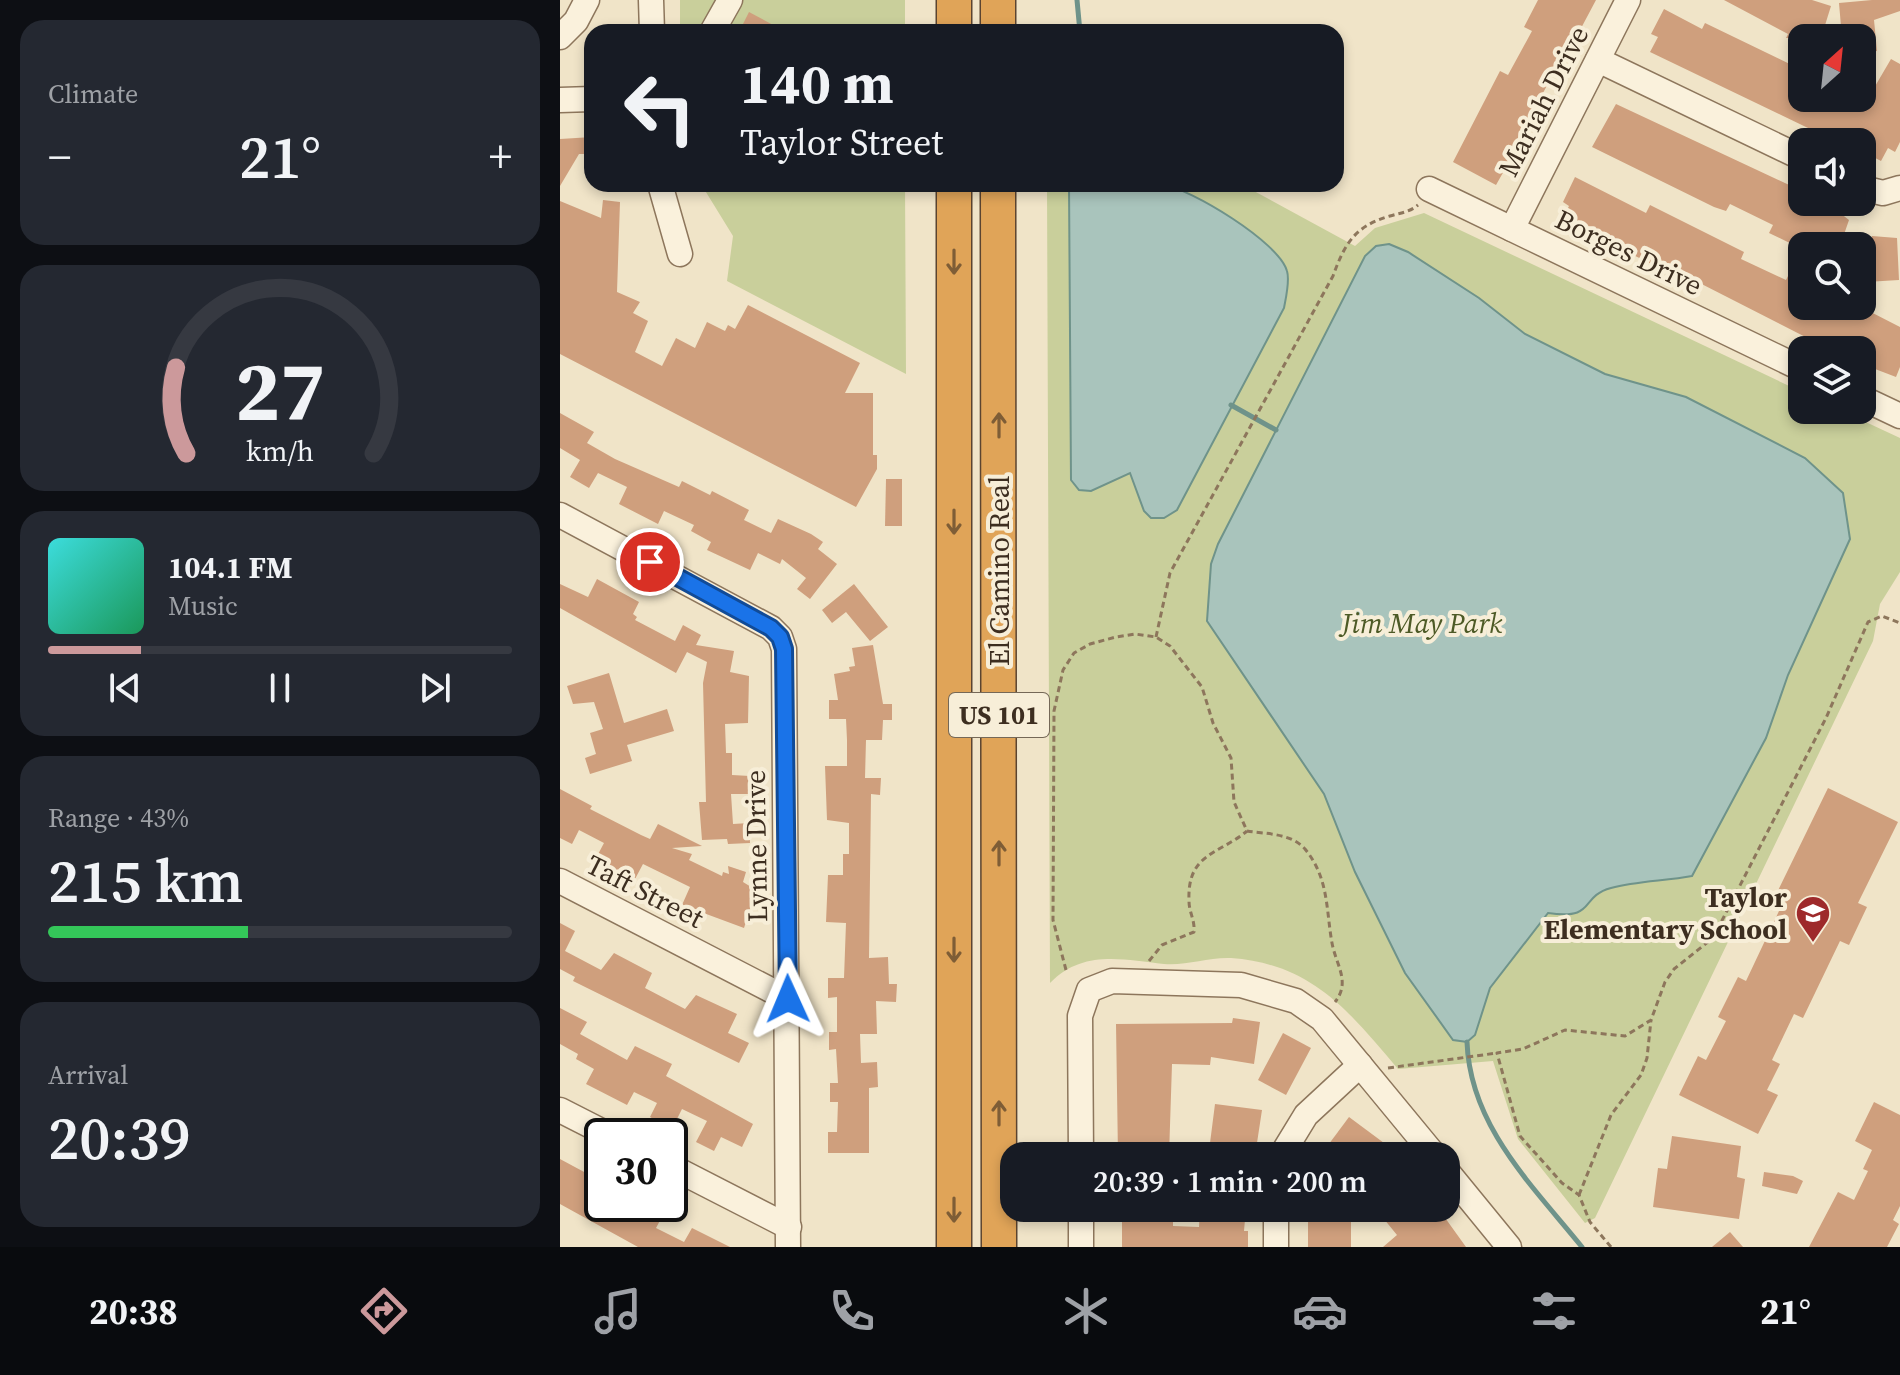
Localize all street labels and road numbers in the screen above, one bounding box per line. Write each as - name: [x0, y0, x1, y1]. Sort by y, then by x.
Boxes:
- street label: Mariah Drive: [1489, 19, 1597, 183]
- street label: Borges Drive: [1549, 200, 1709, 304]
- street label: El Camino Real: [980, 476, 1018, 666]
- road number: US 101: [949, 693, 1049, 737]
- street label: Lynne Drive: [736, 769, 776, 923]
- street label: Taft Street: [580, 845, 711, 937]

